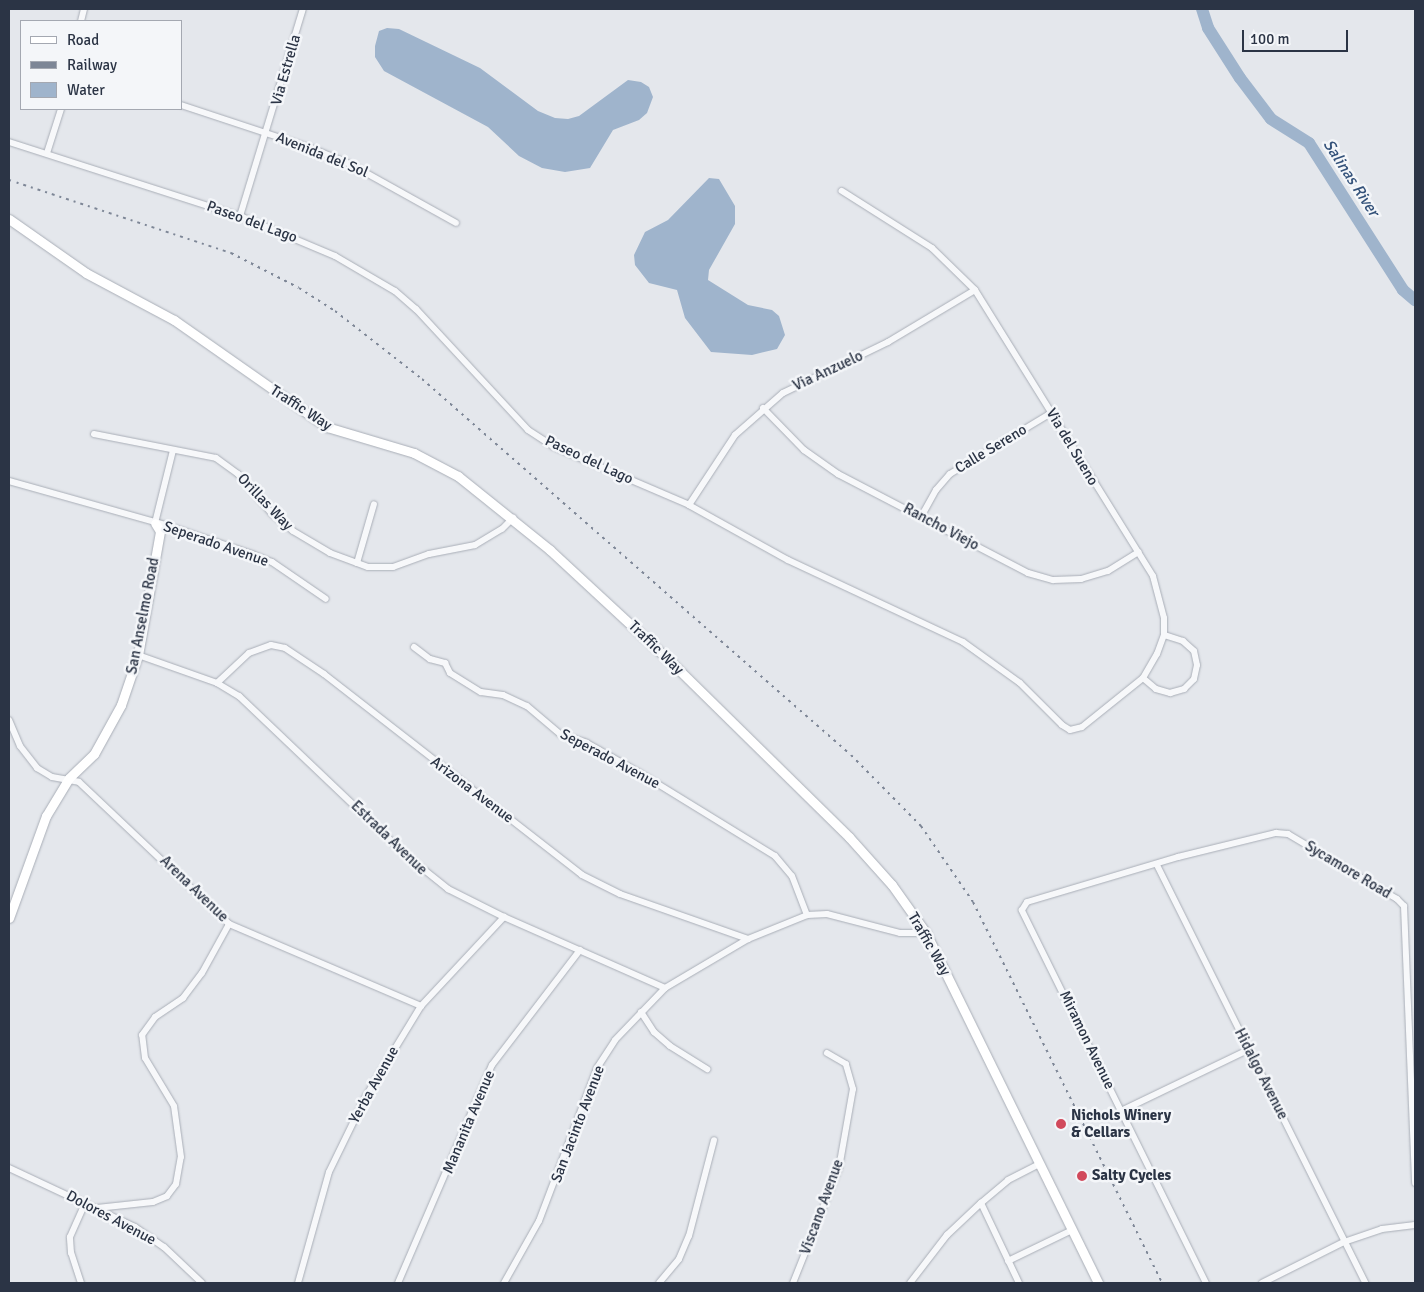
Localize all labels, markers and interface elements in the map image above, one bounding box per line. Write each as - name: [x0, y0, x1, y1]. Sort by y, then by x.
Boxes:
- legend: [20, 20, 182, 110]
- scale bar: [1244, 20, 1350, 52]
- text: 100 m: [1250, 30, 1290, 48]
- text: Road: [67, 31, 99, 49]
- street label: Via Estrella: [267, 32, 305, 108]
- text: Railway: [67, 56, 117, 74]
- text: Water: [67, 81, 105, 99]
- street label: Avenida del Sol: [273, 128, 371, 182]
- water label: Salinas River: [1319, 136, 1383, 220]
- street label: Paseo del Lago: [204, 197, 300, 247]
- street label: Via Anzuelo: [790, 347, 866, 395]
- street label: Traffic Way: [267, 381, 335, 435]
- street label: Via del Sueno: [1042, 405, 1102, 489]
- street label: Calle Sereno: [952, 421, 1030, 477]
- street label: Paseo del Lago: [542, 432, 636, 488]
- street label: Orillas Way: [233, 470, 297, 534]
- street label: Rancho Viejo: [900, 500, 982, 554]
- street label: Seperado Avenue: [161, 518, 271, 570]
- street label: San Anselmo Road: [123, 556, 163, 676]
- street label: Traffic Way: [625, 617, 687, 679]
- street label: Seperado Avenue: [557, 725, 663, 793]
- street label: Arizona Avenue: [427, 753, 517, 827]
- street label: Estrada Avenue: [347, 797, 431, 879]
- street label: Sycamore Road: [1302, 837, 1394, 903]
- street label: Arena Avenue: [156, 852, 232, 926]
- street label: Traffic Way: [904, 909, 954, 979]
- street label: Miramon Avenue: [1055, 988, 1119, 1092]
- street label: Hidalgo Avenue: [1230, 1025, 1292, 1123]
- street label: Yerba Avenue: [345, 1043, 403, 1127]
- street label: San Jacinto Avenue: [547, 1063, 609, 1185]
- street label: Mananita Avenue: [439, 1068, 499, 1176]
- place label: Nichols Winery & Cellars: [1071, 1106, 1171, 1141]
- marker: Nichols Winery & Cellars: [1055, 1118, 1067, 1130]
- street label: Viscano Avenue: [796, 1157, 848, 1257]
- place label: Salty Cycles: [1092, 1167, 1171, 1185]
- marker: Salty Cycles: [1076, 1170, 1088, 1182]
- street label: Dolores Avenue: [63, 1187, 159, 1249]

